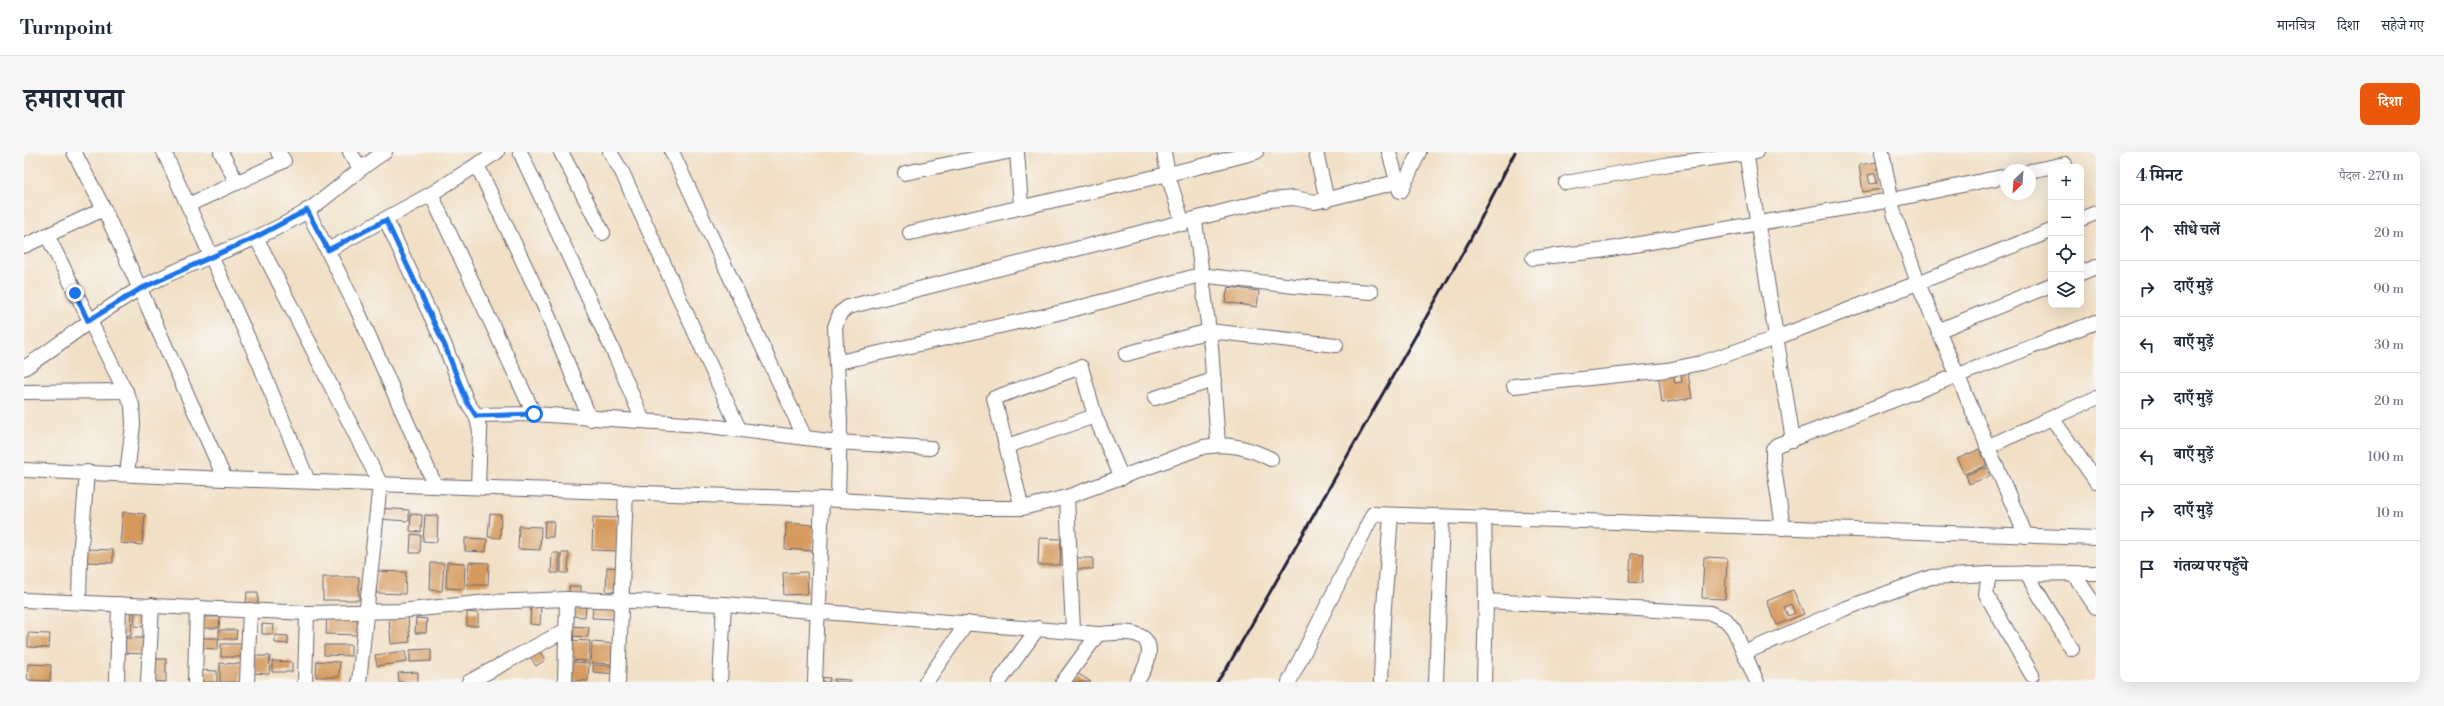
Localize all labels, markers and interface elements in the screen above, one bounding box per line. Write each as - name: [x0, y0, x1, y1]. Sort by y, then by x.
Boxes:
- text: Turnpoint: [20, 16, 113, 40]
- text: मानचित्र: [2277, 17, 2315, 35]
- text: दिशा: [2337, 17, 2359, 35]
- text: सहेजे गए: [2381, 17, 2424, 35]
- text: हमारा पता: [24, 82, 124, 117]
- button: दिशा: [2360, 83, 2420, 125]
- north arrow: [2000, 164, 2036, 200]
- map controls: [2048, 164, 2084, 308]
- button: +: [2048, 164, 2084, 200]
- text: 4 मिनट: [2136, 165, 2182, 187]
- text: पैदल · 270 m: [2339, 168, 2404, 184]
- button: −: [2048, 200, 2084, 236]
- text: सीधे चलें: [2174, 221, 2220, 240]
- icon: ahead: [2136, 222, 2158, 244]
- text: 20 m: [2374, 225, 2404, 241]
- button: locate: [2048, 236, 2084, 272]
- button: layers: [2048, 272, 2084, 308]
- text: दाएँ मुड़ें: [2174, 277, 2213, 296]
- icon: right: [2136, 278, 2158, 300]
- text: 90 m: [2373, 281, 2404, 297]
- route end: [66, 284, 84, 302]
- text: बाएँ मुड़ें: [2174, 333, 2214, 352]
- icon: left: [2136, 334, 2158, 356]
- text: 30 m: [2374, 337, 2404, 353]
- text: दाएँ मुड़ें: [2174, 389, 2213, 408]
- icon: right: [2136, 390, 2158, 412]
- text: 20 m: [2374, 393, 2404, 409]
- route start: [525, 405, 543, 423]
- text: बाएँ मुड़ें: [2174, 445, 2214, 464]
- icon: left: [2136, 446, 2158, 468]
- text: 100 m: [2368, 449, 2404, 465]
- text: दाएँ मुड़ें: [2174, 501, 2213, 520]
- icon: right: [2136, 502, 2158, 524]
- text: 10 m: [2376, 505, 2404, 521]
- text: गंतव्य पर पहुँचे: [2174, 557, 2248, 576]
- icon: arrive: [2136, 558, 2158, 580]

